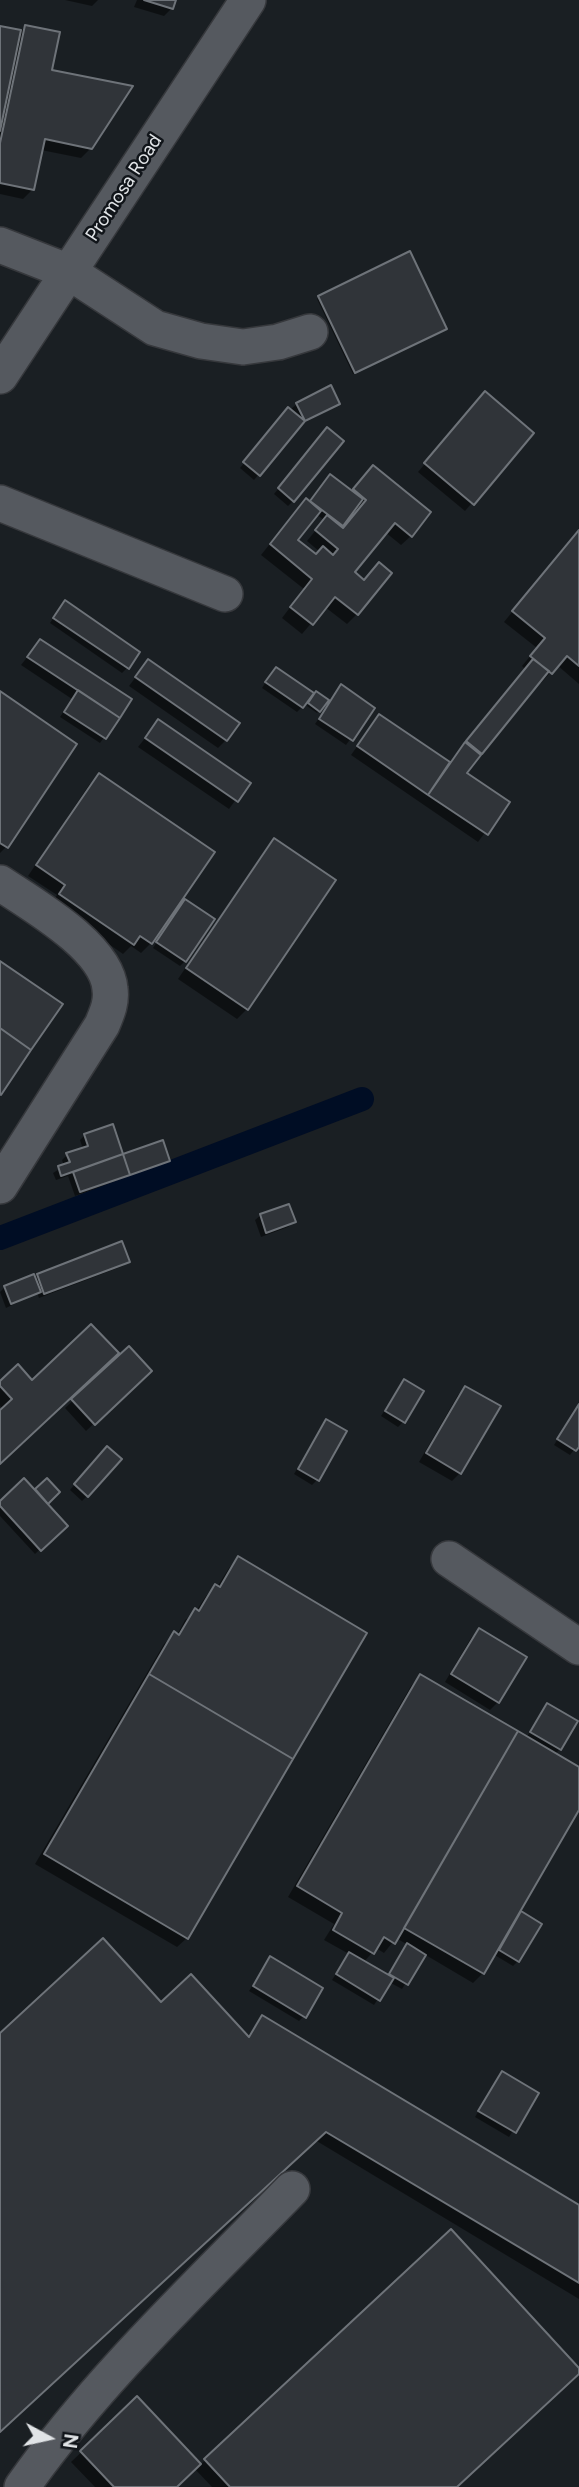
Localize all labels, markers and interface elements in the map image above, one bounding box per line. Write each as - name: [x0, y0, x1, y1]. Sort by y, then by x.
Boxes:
- street label: Promosa Road: [81, 130, 167, 246]
- north arrow: [14, 2403, 84, 2473]
- text: N: [58, 2432, 83, 2450]

